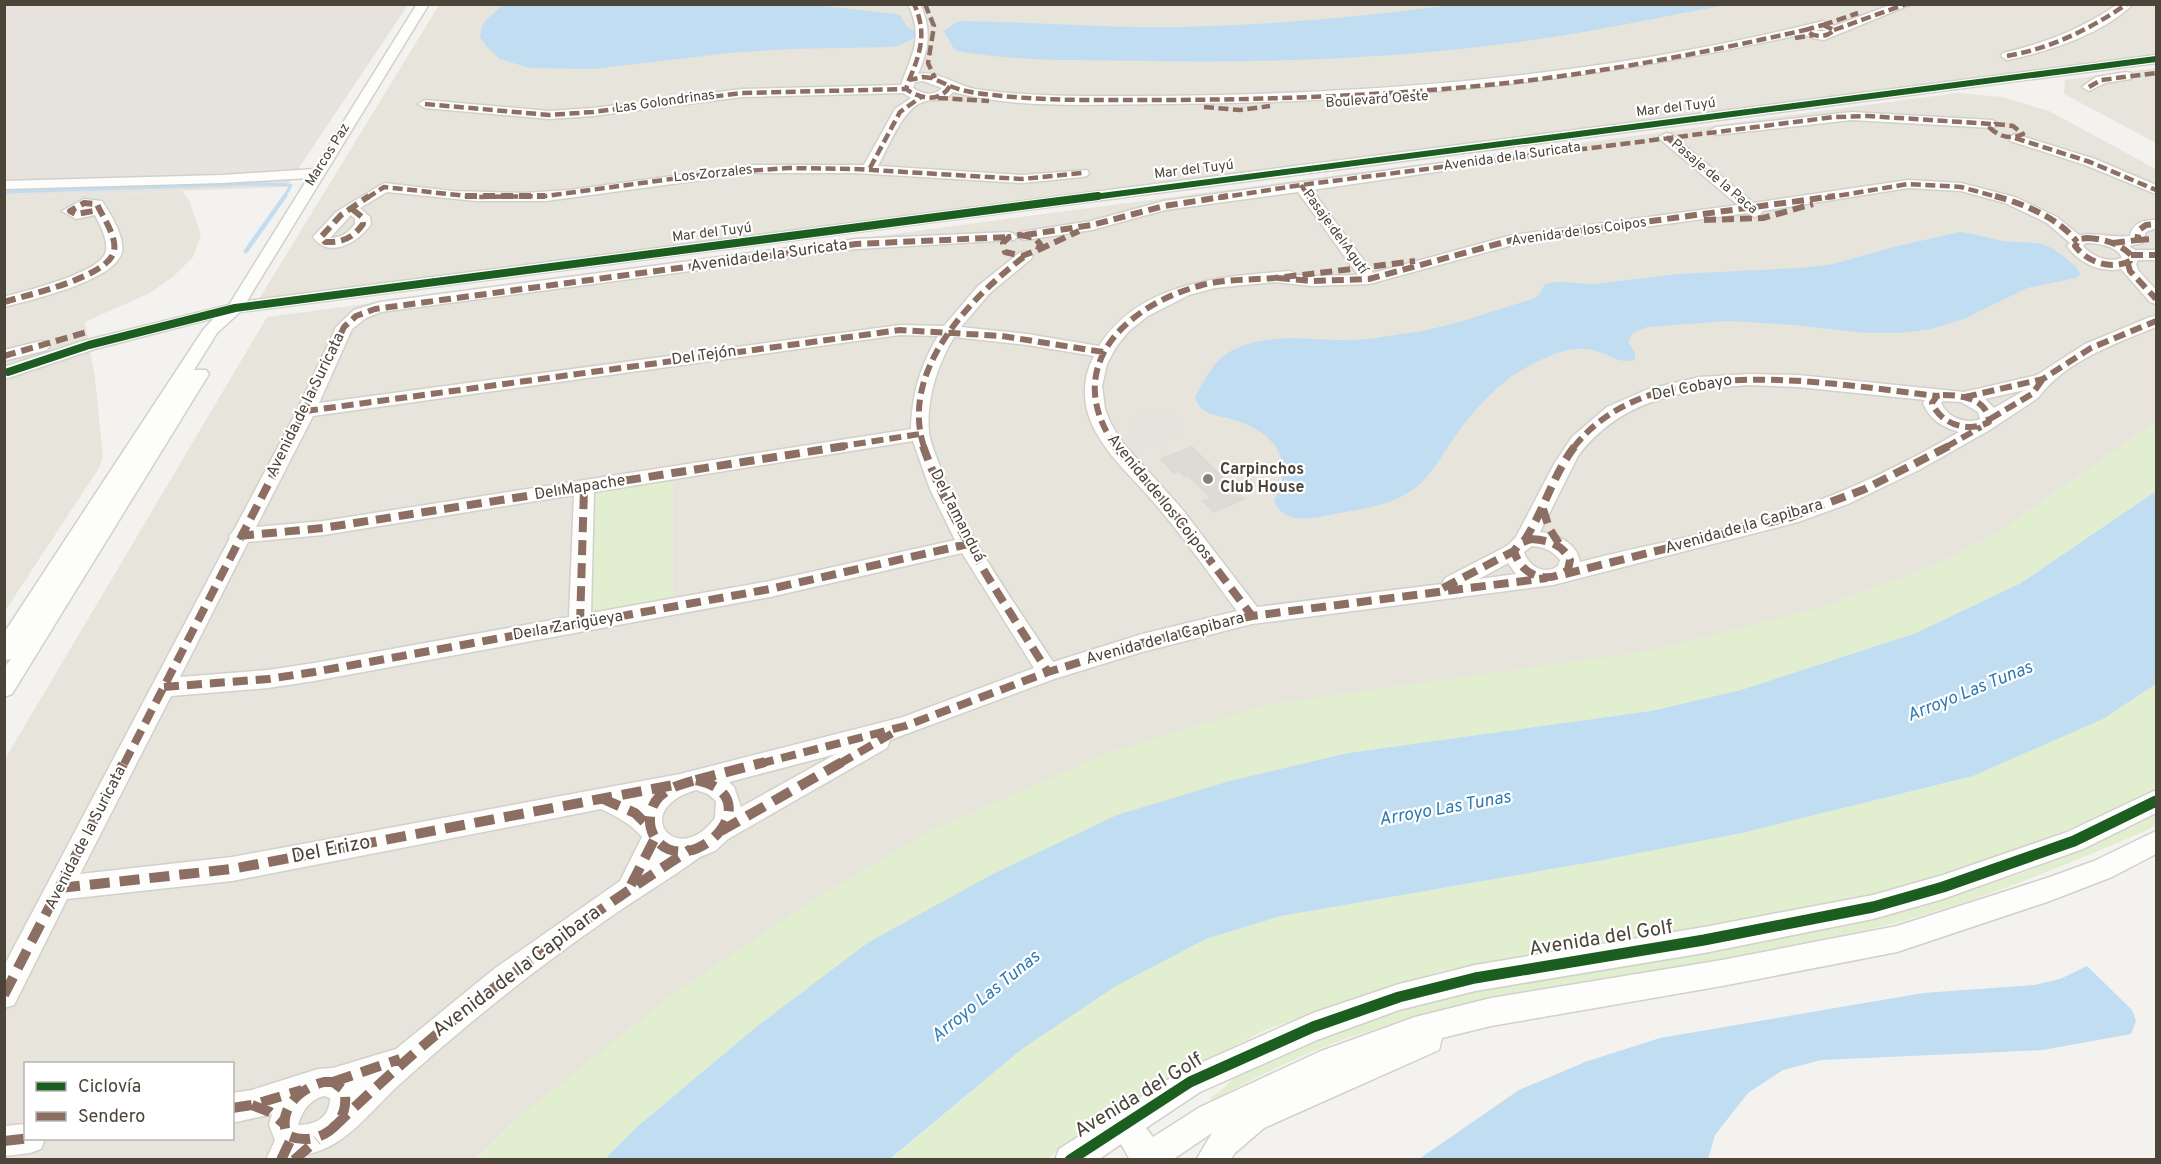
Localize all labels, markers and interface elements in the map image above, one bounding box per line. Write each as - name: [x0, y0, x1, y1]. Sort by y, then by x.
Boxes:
- street label: Las Golondrinas: [614, 87, 716, 117]
- street label: Boulevard Oeste: [1325, 88, 1429, 112]
- street label: Mar del Tuyú: [1635, 95, 1717, 121]
- street label: Marcos Paz: [302, 120, 354, 190]
- street label: Pasaje de la Paca: [1667, 136, 1761, 218]
- street label: Avenida de la Suricata: [1442, 139, 1582, 175]
- street label: Mar del Tuyú: [1153, 157, 1235, 183]
- street label: Los Zorzales: [673, 161, 753, 187]
- street label: Pasaje del Agutí: [1299, 186, 1372, 279]
- street label: Avenida de los Coipos: [1510, 214, 1648, 250]
- street label: Mar del Tuyú: [671, 220, 753, 246]
- street label: Avenida de la Suricata: [689, 235, 849, 277]
- street label: Avenida de la Suricata: [262, 330, 350, 480]
- street label: Del Tejón: [670, 342, 738, 370]
- street label: Del Cobayo: [1650, 370, 1734, 406]
- street label: Avenida de los Coipos: [1102, 430, 1216, 564]
- place label: Carpinchos Club House: [1220, 460, 1304, 498]
- street label: Del Tamanduá: [925, 466, 989, 566]
- street label: Del Mapache: [533, 471, 627, 505]
- marker: Carpinchos Club House: [1201, 472, 1215, 486]
- street label: Avenida de la Capibara: [1663, 495, 1825, 559]
- street label: De la Zarigüeya: [511, 606, 625, 646]
- street label: Avenida de la Capibara: [1084, 608, 1246, 670]
- water label: Arroyo Las Tunas: [1904, 656, 2037, 728]
- street label: Avenida de la Suricata: [41, 763, 131, 913]
- water label: Arroyo Las Tunas: [1377, 786, 1514, 832]
- street label: Del Erizo: [289, 830, 373, 870]
- street label: Avenida de la Capibara: [428, 900, 606, 1044]
- street label: Avenida del Golf: [1527, 915, 1675, 963]
- water label: Arroyo Las Tunas: [927, 945, 1046, 1048]
- street label: Avenida del Golf: [1070, 1047, 1208, 1145]
- legend: [24, 1062, 234, 1140]
- text: Ciclovía: [78, 1076, 141, 1099]
- text: Sendero: [78, 1106, 145, 1129]

